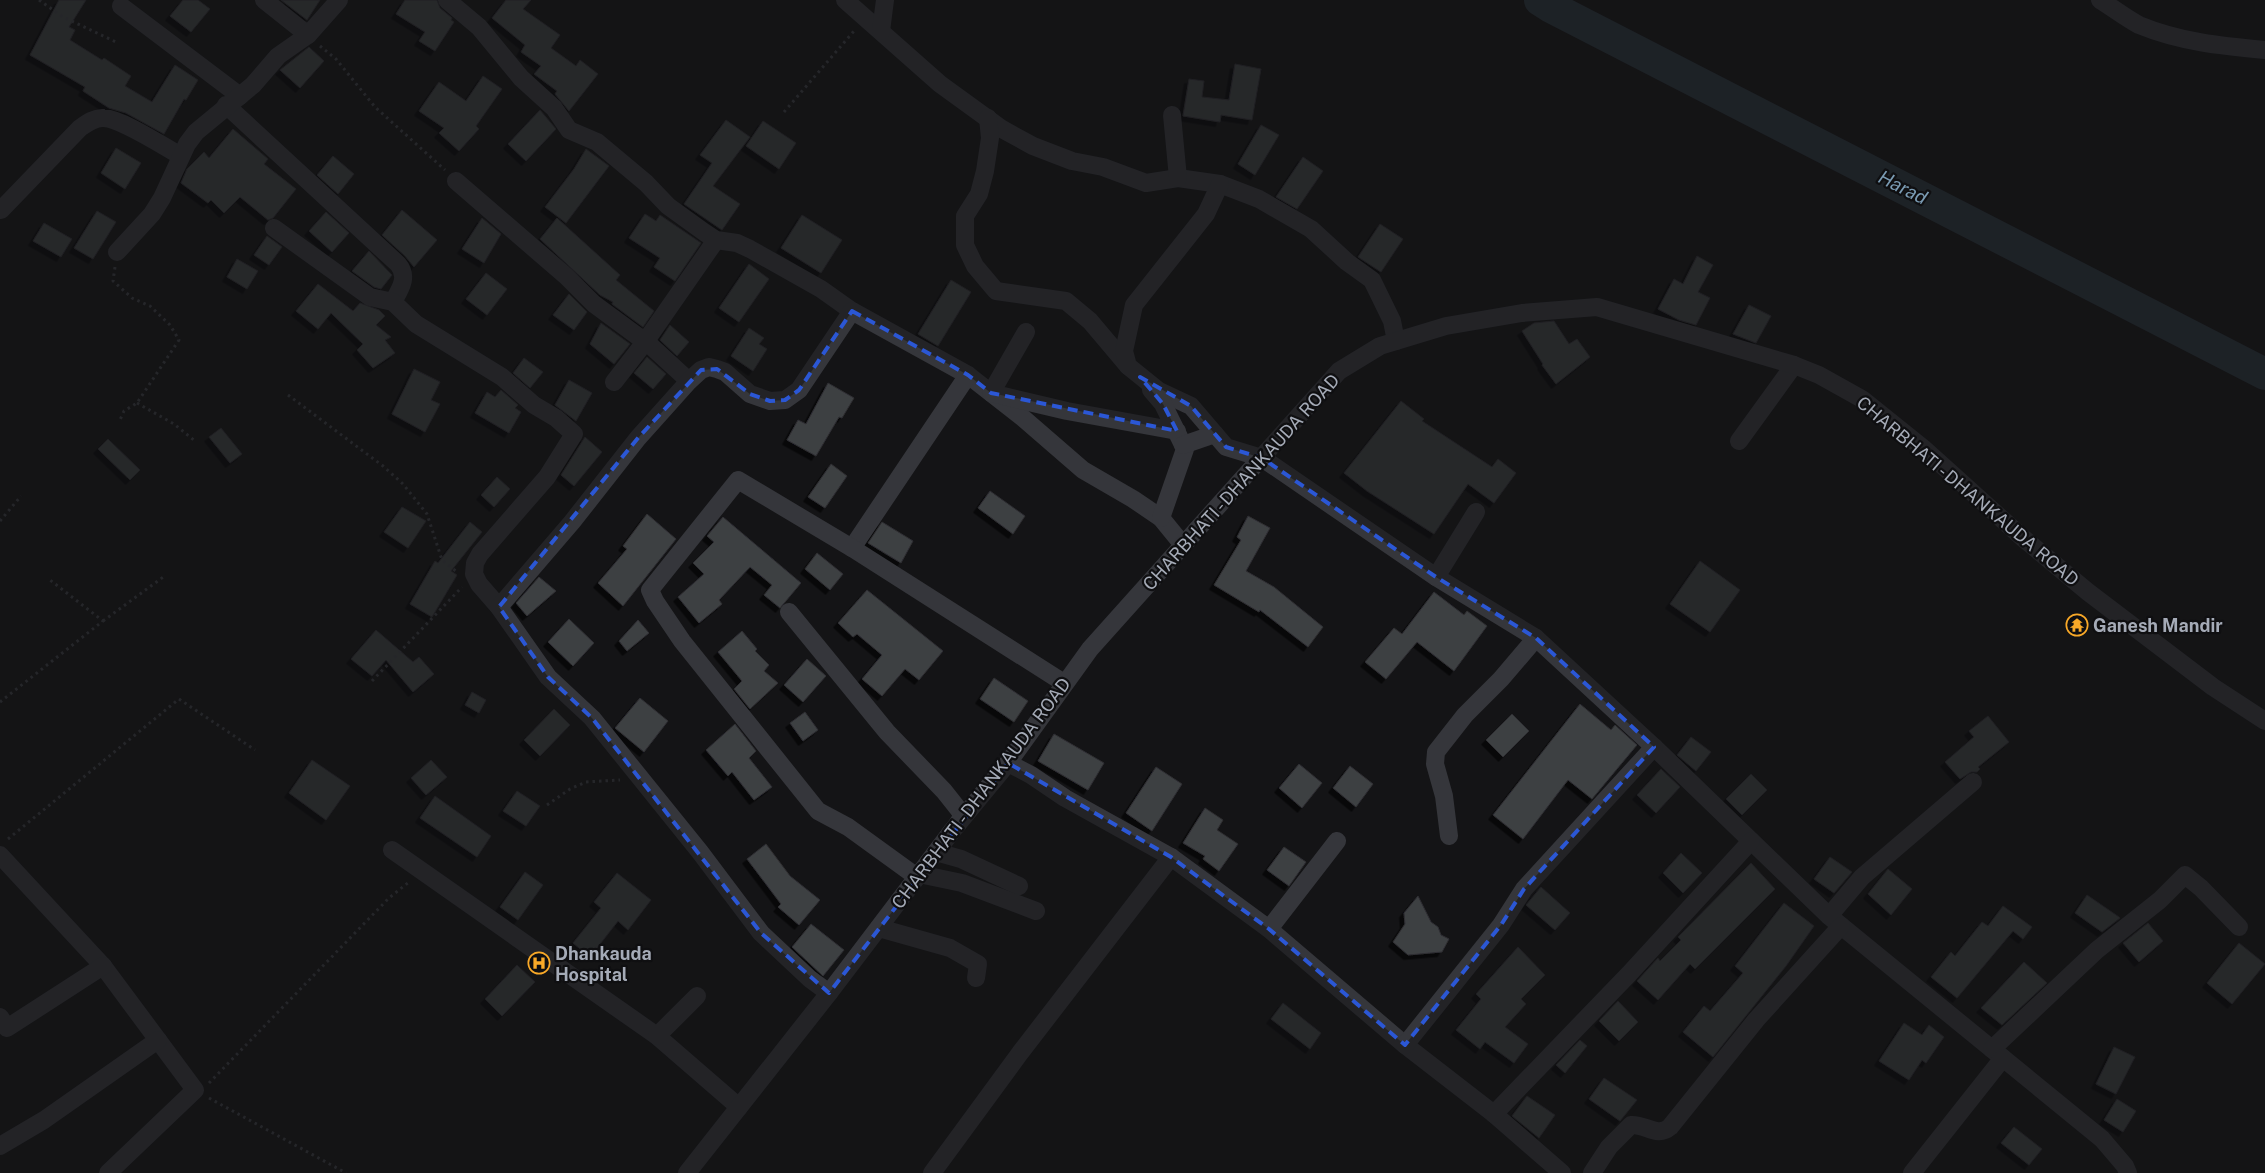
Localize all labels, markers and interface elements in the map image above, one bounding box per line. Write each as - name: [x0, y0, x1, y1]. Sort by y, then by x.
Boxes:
- water label: Harad: [1875, 165, 1931, 209]
- street label: CHARBHATI - DHANKAUDA ROAD: [1138, 370, 1344, 594]
- street label: CHARBHATI - DHANKAUDA ROAD: [1853, 392, 2083, 590]
- temple icon: Ganesh Mandir: [2065, 613, 2089, 637]
- place label: Ganesh Mandir: [2093, 615, 2223, 636]
- street label: CHARBHATI - DHANKAUDA ROAD: [887, 673, 1075, 913]
- place label: Dhankauda Hospital: [555, 943, 652, 985]
- hospital icon: Dhankauda Hospital: [527, 951, 551, 975]

